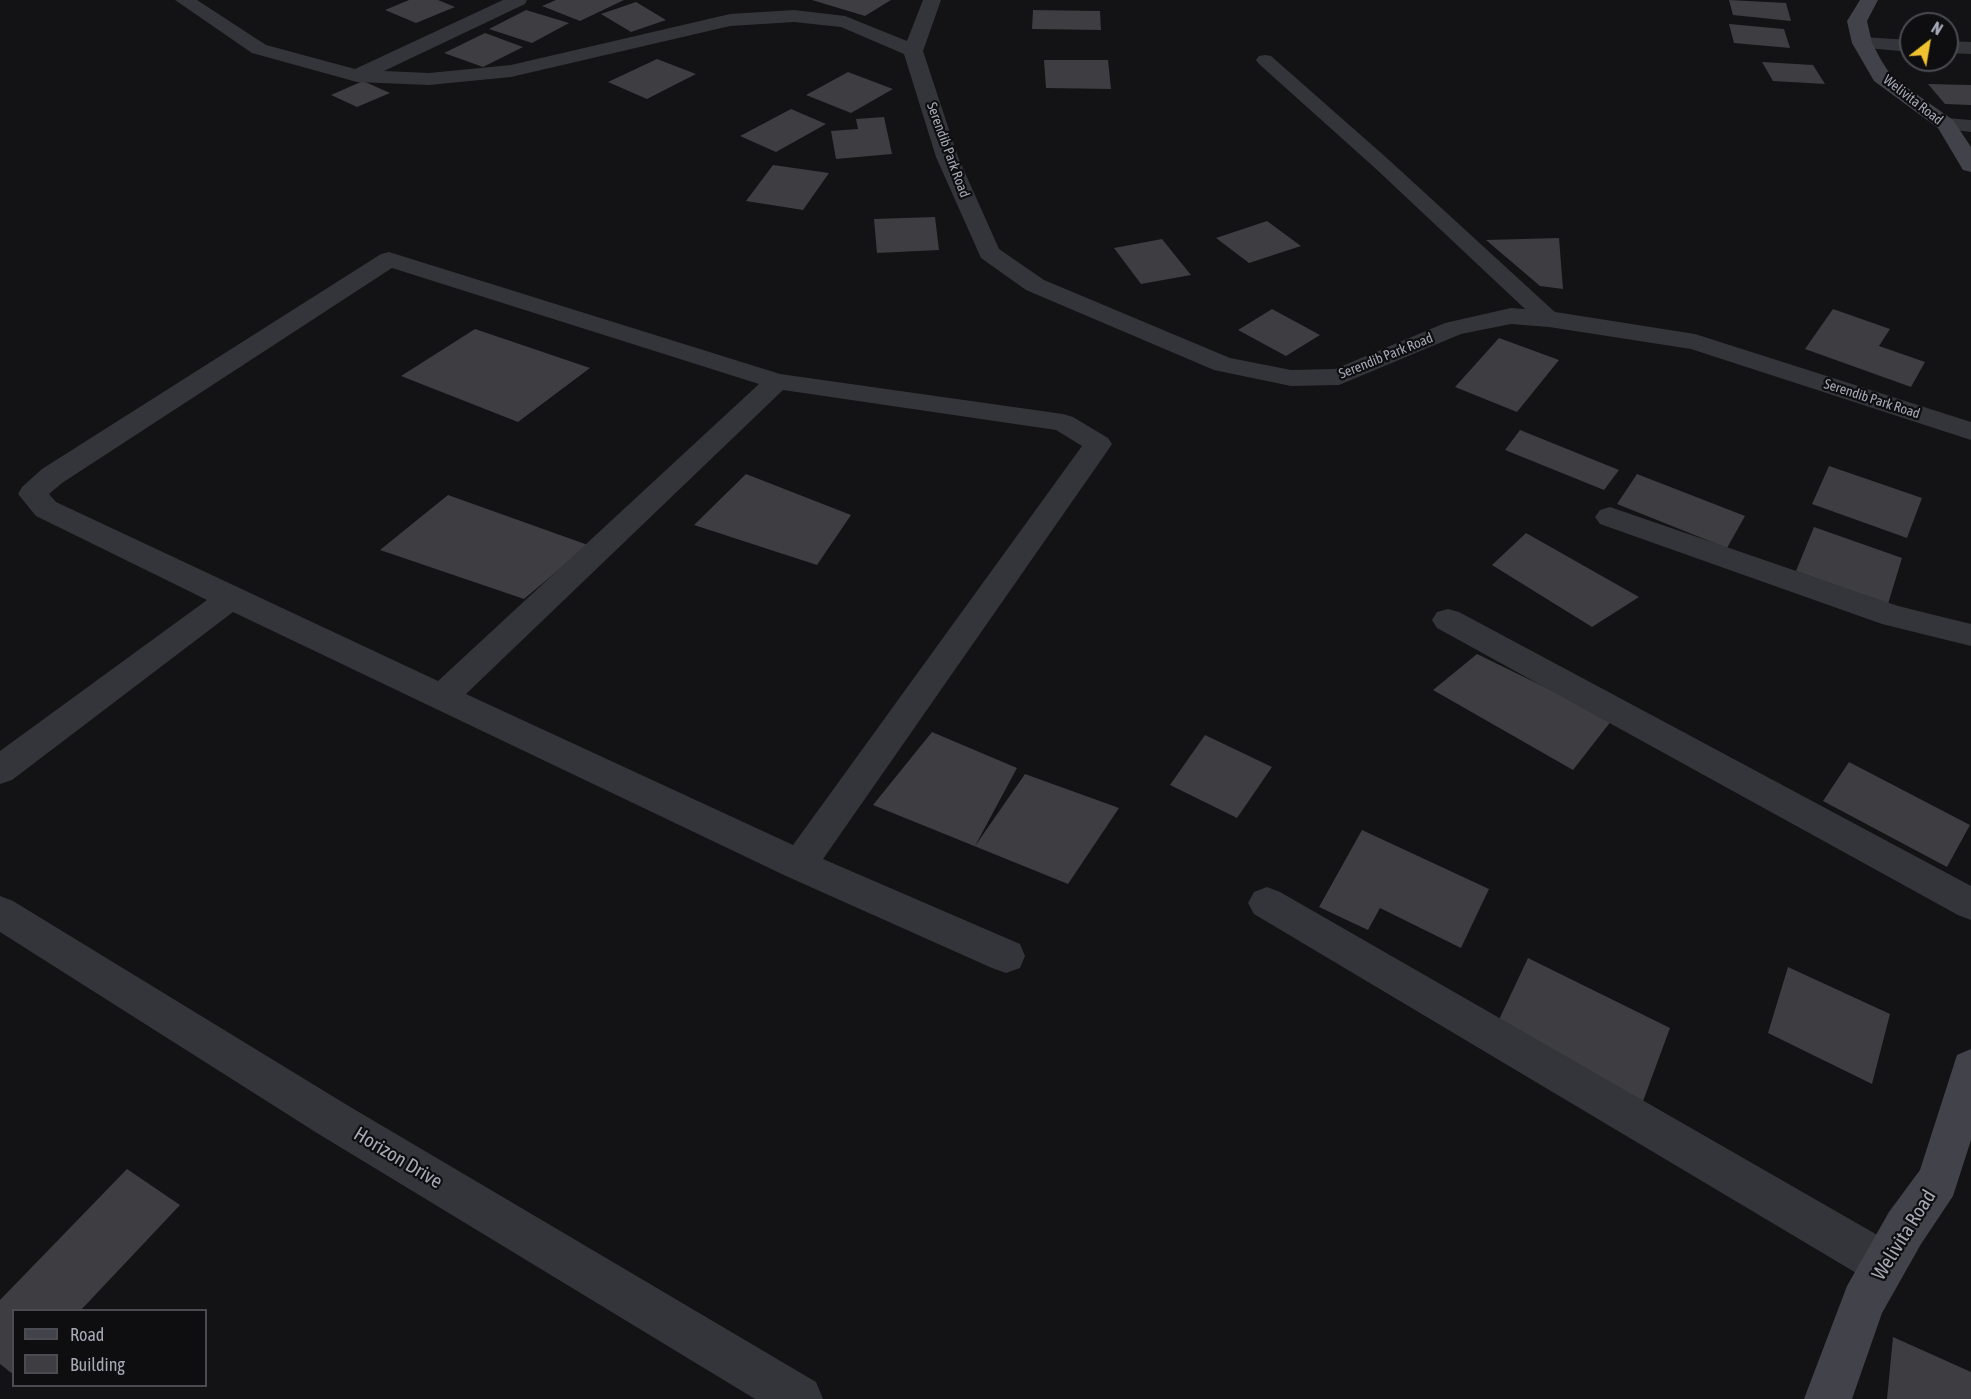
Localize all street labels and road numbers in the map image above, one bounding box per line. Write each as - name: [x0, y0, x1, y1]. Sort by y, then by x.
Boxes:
- street label: Welivita Road: [1880, 71, 1946, 129]
- street label: Serendib Park Road: [923, 100, 973, 200]
- street label: Serendib Park Road: [1337, 329, 1435, 383]
- street label: Serendib Park Road: [1822, 376, 1922, 422]
- street label: Horizon Drive: [349, 1122, 447, 1194]
- street label: Welivita Road: [1867, 1186, 1941, 1284]

